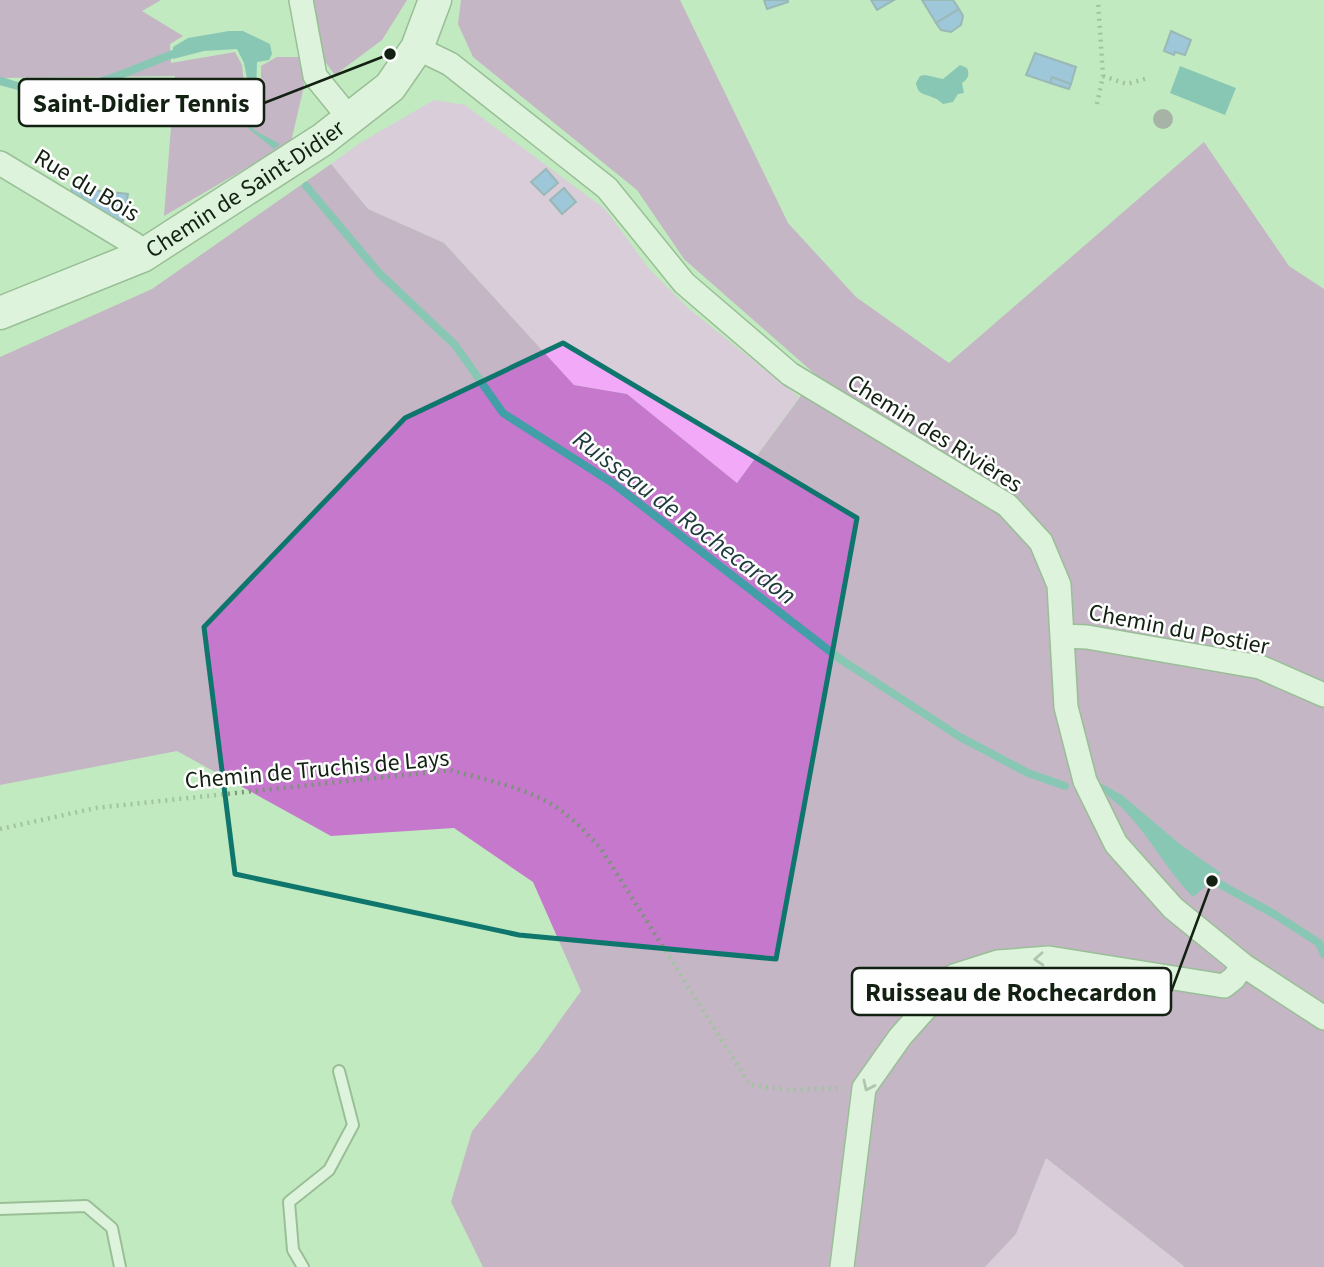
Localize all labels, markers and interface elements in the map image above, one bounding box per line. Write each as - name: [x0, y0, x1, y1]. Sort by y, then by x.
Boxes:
- callout: Saint-Didier Tennis: [19, 79, 264, 126]
- text: Saint-Didier Tennis: [32, 85, 250, 122]
- street label: Chemin de Saint-Didier: [139, 111, 353, 267]
- street label: Rue du Bois: [27, 140, 146, 231]
- street label: Chemin des Rivières: [840, 365, 1029, 502]
- water label: Ruisseau de Rochecardon: [565, 421, 804, 614]
- street label: Chemin du Postier: [1086, 595, 1273, 664]
- street label: Chemin de Truchis de Lays: [183, 741, 451, 798]
- one-way arrow: [1033, 952, 1044, 967]
- callout: Ruisseau de Rochecardon: [852, 968, 1171, 1015]
- text: Ruisseau de Rochecardon: [865, 974, 1157, 1011]
- one-way arrow: [863, 1078, 876, 1091]

